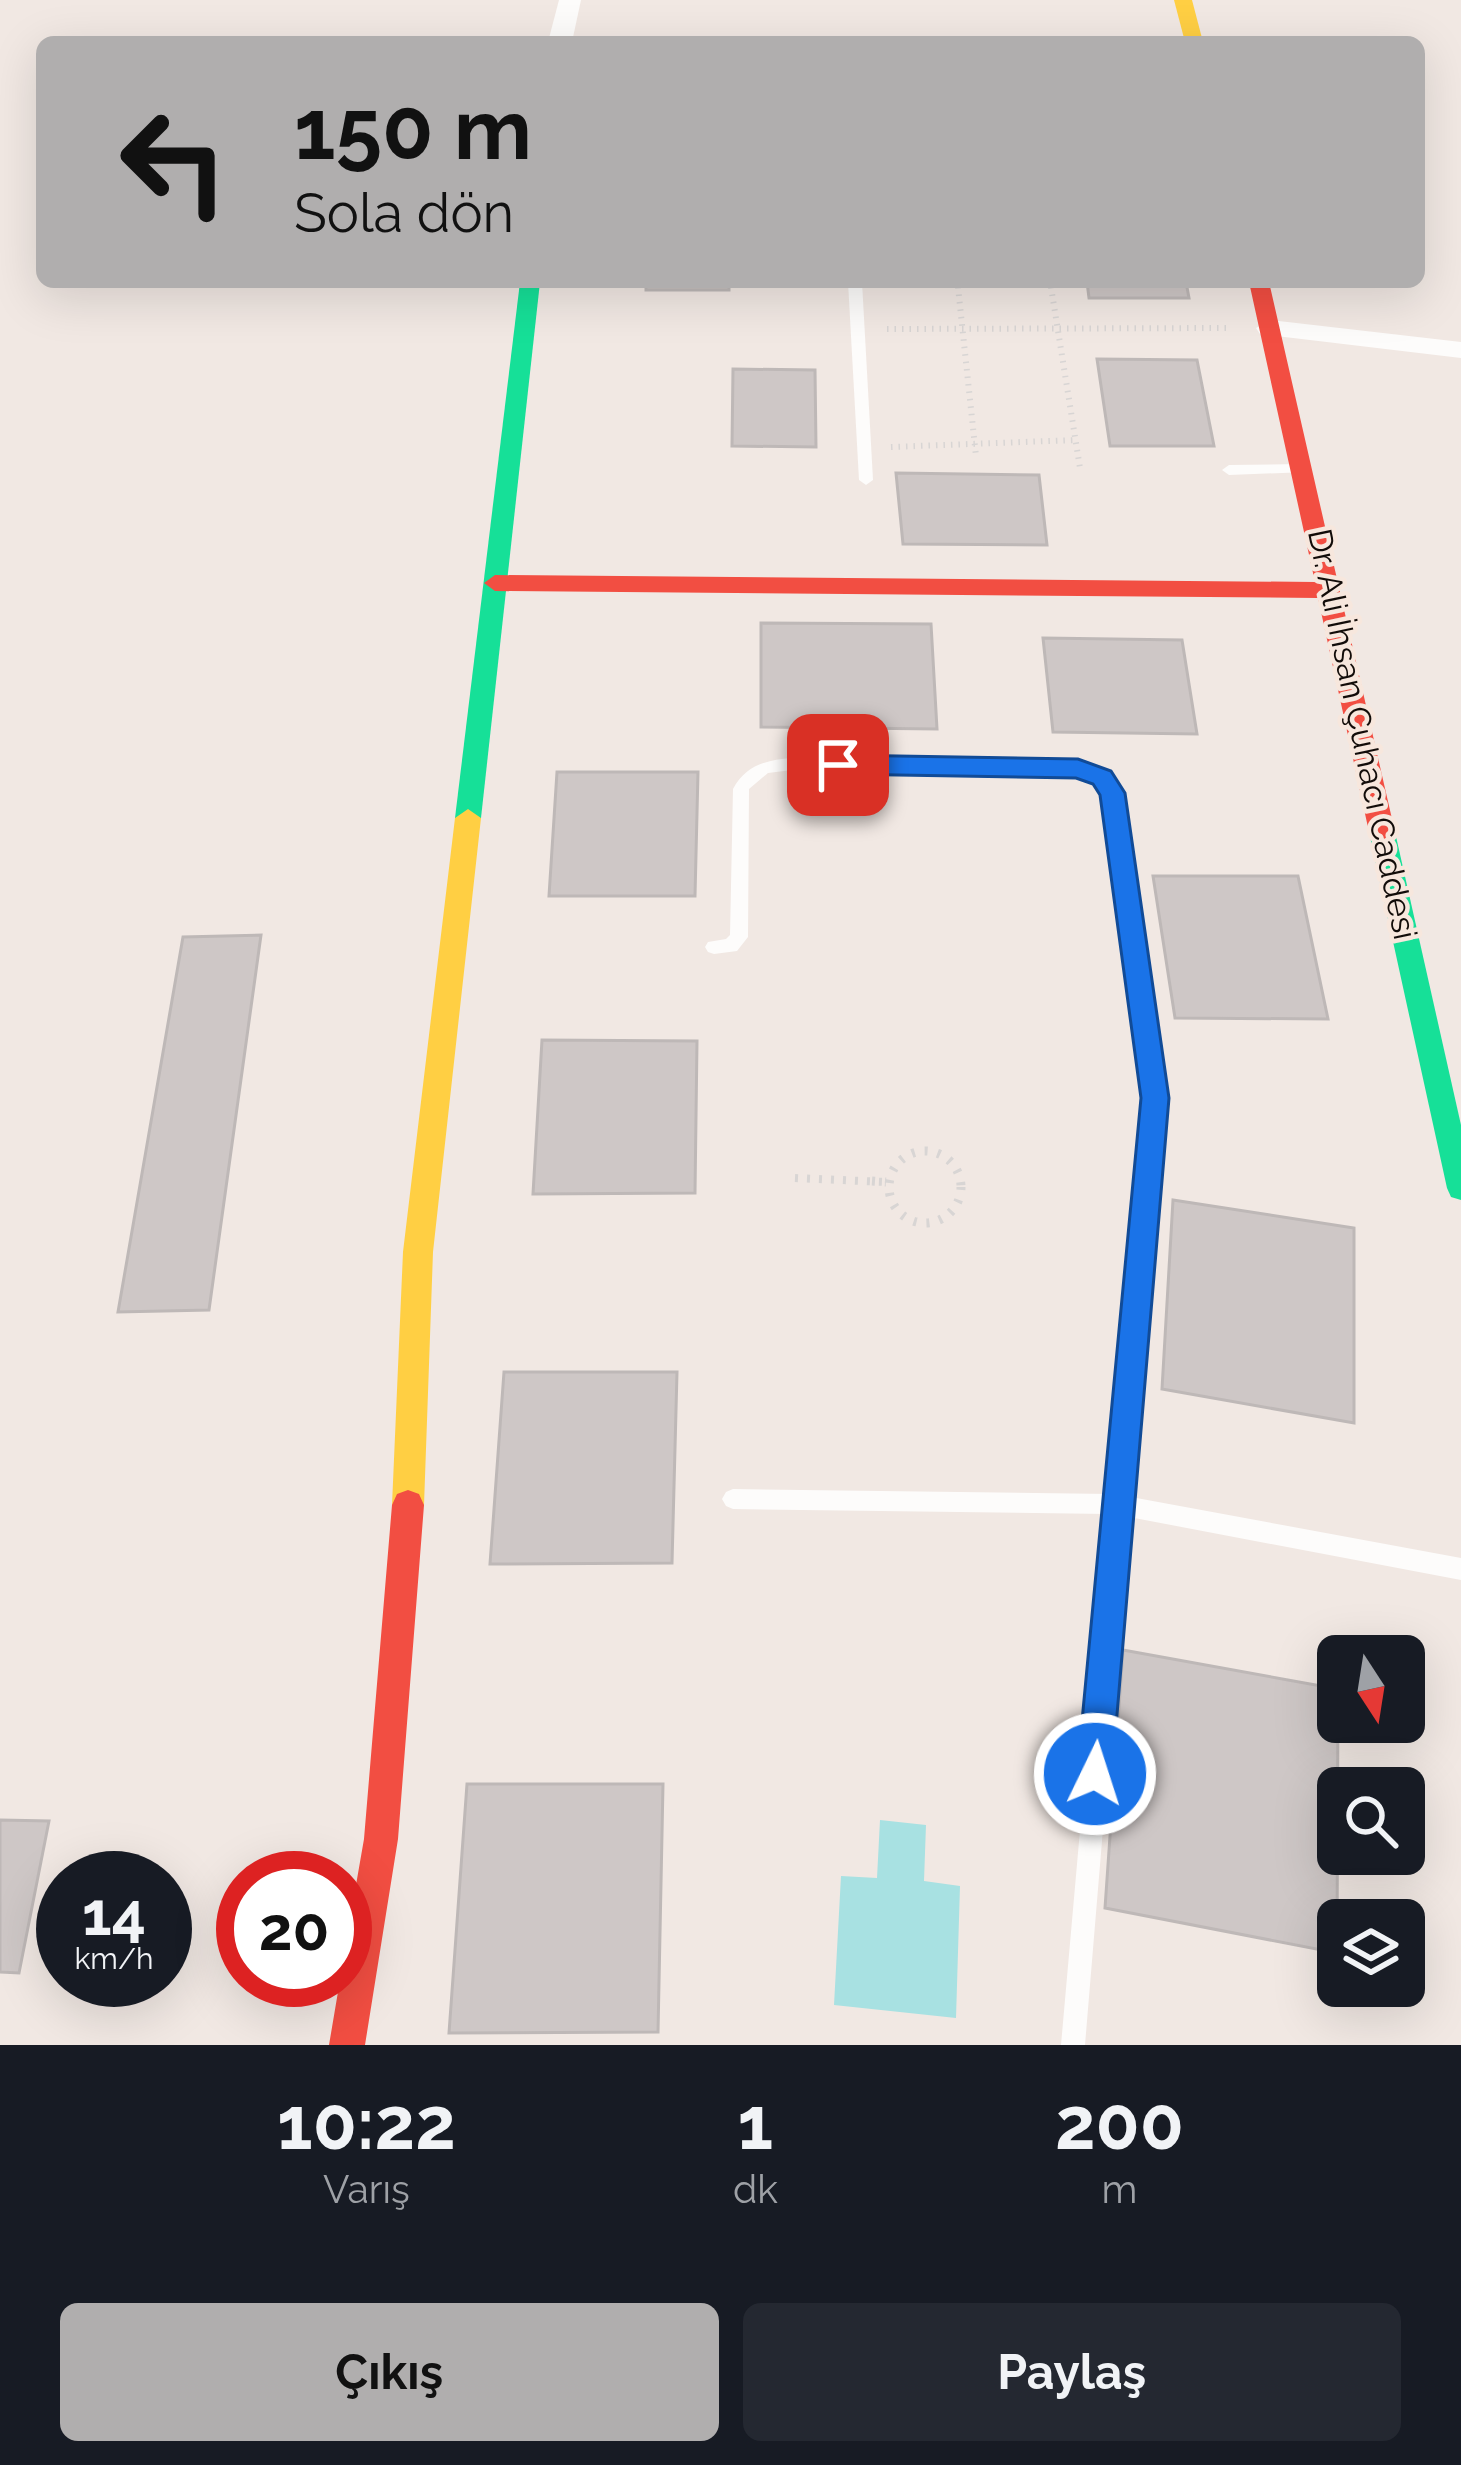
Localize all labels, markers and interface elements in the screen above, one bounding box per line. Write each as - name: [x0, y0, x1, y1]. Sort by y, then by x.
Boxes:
- text: 150 m: [294, 80, 532, 179]
- icon: left: [96, 84, 252, 240]
- text: Sola dön: [294, 181, 514, 245]
- street label: Dr. Ali İhsan Çuhacı Caddesi: [1300, 525, 1426, 943]
- pin: [787, 714, 889, 816]
- icon: arrive: [805, 732, 871, 798]
- north arrow: [1317, 1635, 1425, 1743]
- map controls: [1317, 1635, 1425, 2007]
- position arrow: [1032, 1711, 1158, 1837]
- button: search: [1317, 1767, 1425, 1875]
- speed limit sign: 20: [216, 1851, 372, 2007]
- text: 14: [82, 1879, 146, 1949]
- button: layers: [1317, 1899, 1425, 2007]
- text: km/h: [74, 1941, 154, 1976]
- text: 10:22: [277, 2081, 456, 2166]
- text: 1: [738, 2081, 773, 2166]
- text: 200: [1055, 2081, 1184, 2166]
- text: Varış: [323, 2166, 410, 2212]
- text: dk: [733, 2166, 778, 2212]
- text: m: [1102, 2166, 1137, 2212]
- button: Çıkış: [60, 2303, 719, 2441]
- button: Paylaş: [743, 2303, 1401, 2441]

